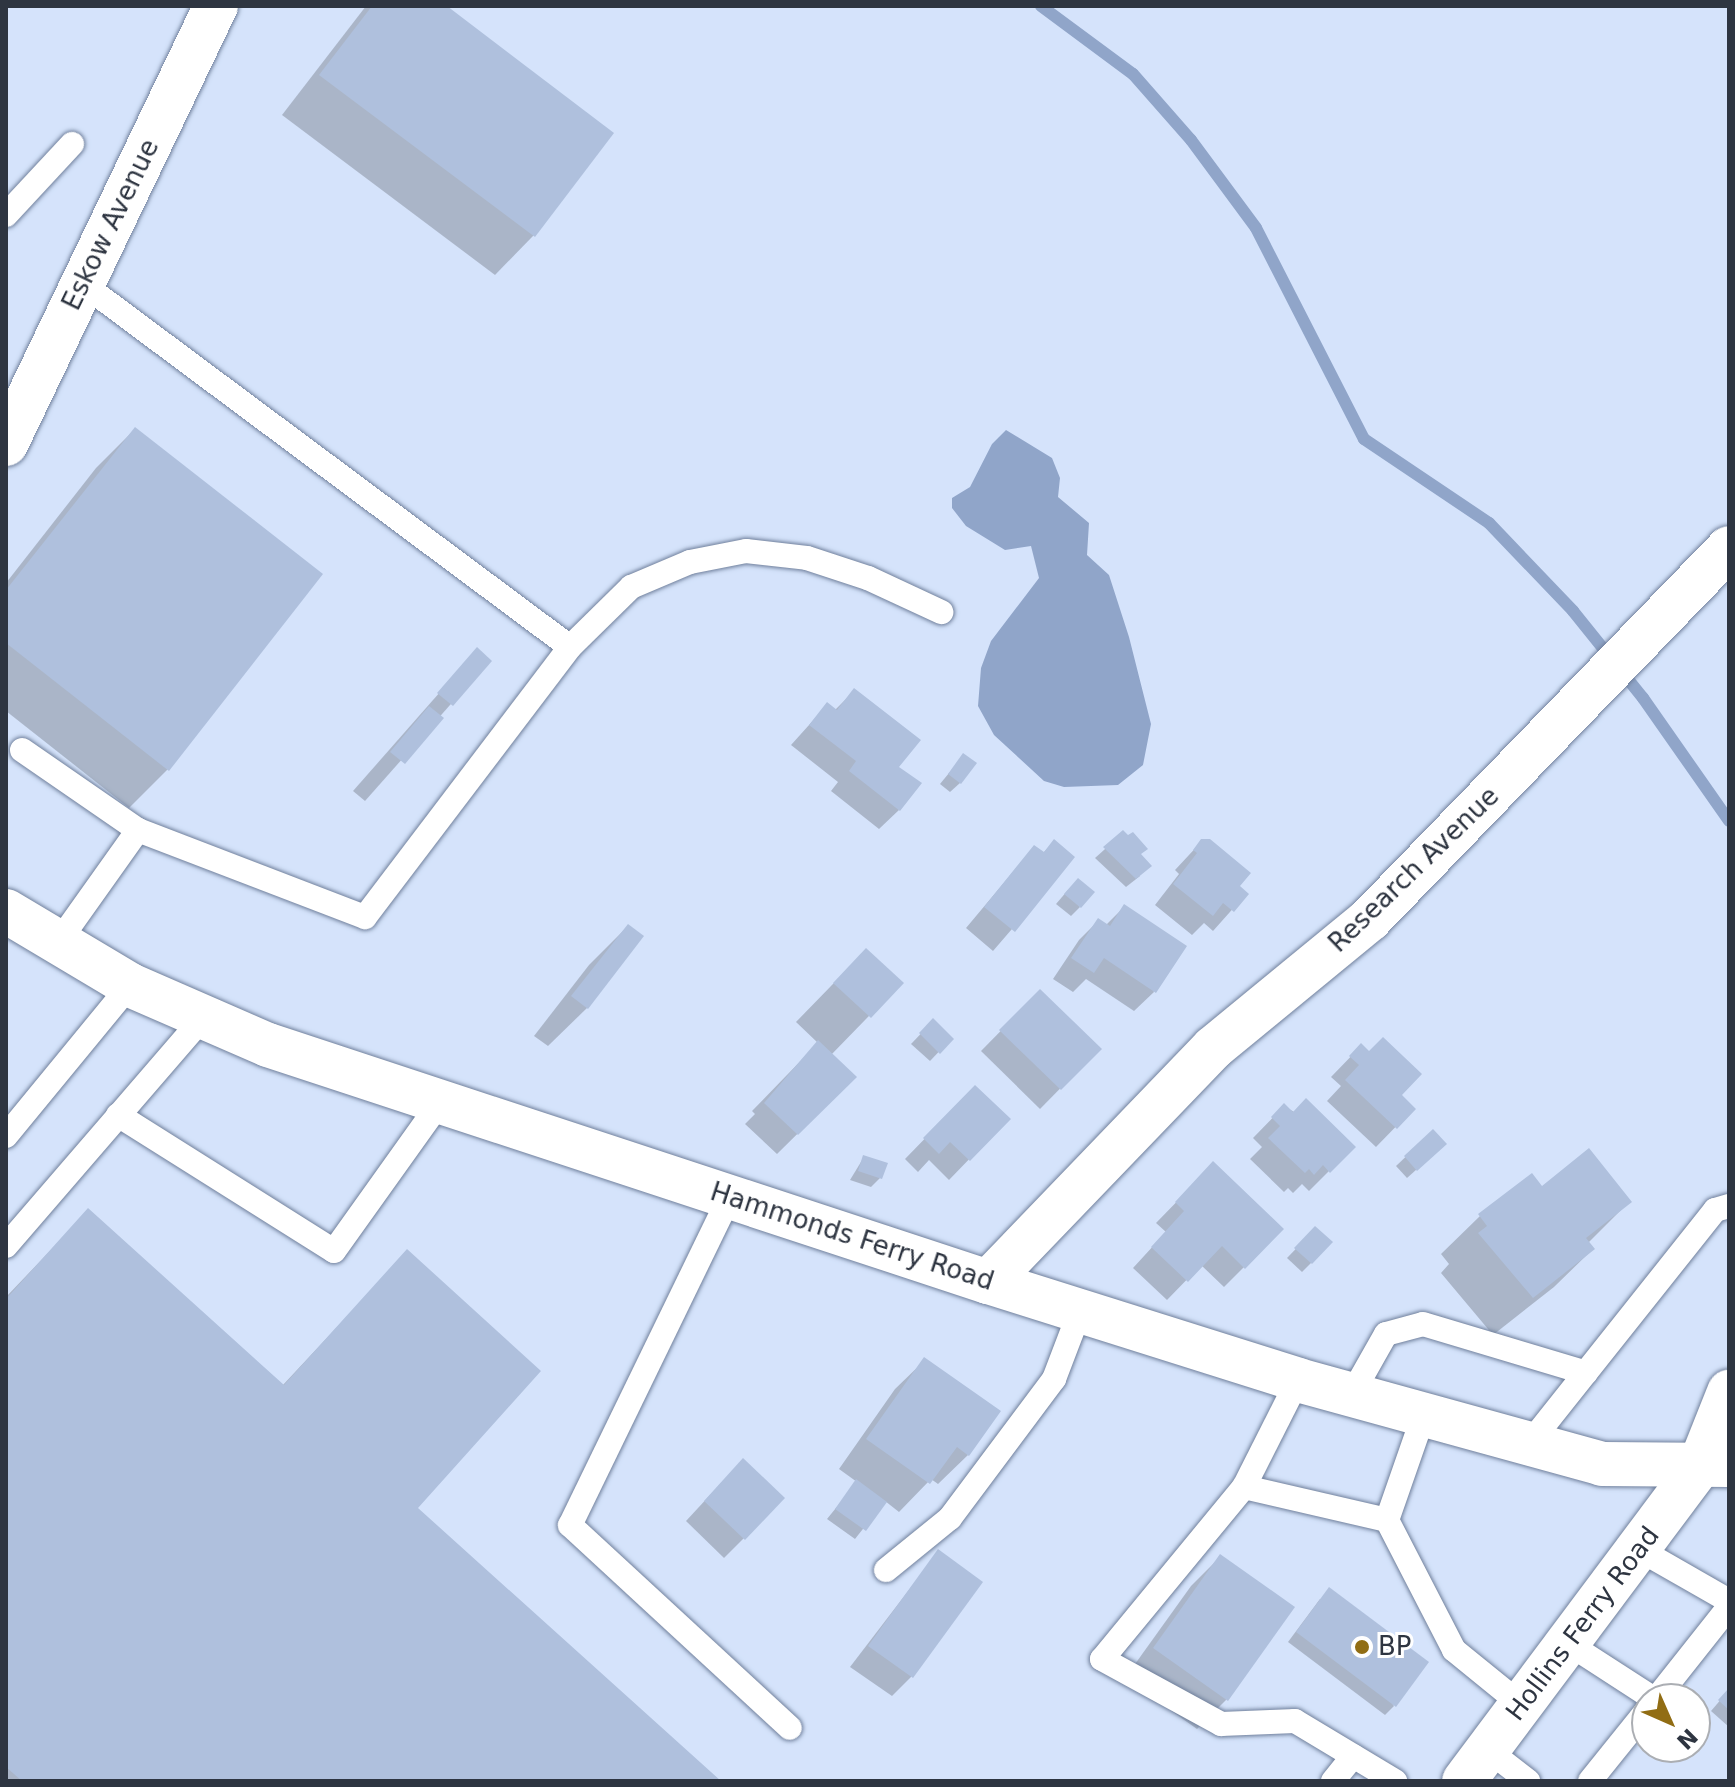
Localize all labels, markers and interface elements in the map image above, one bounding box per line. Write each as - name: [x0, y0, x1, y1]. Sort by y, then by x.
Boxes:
- street label: Eskow Avenue: [56, 135, 166, 315]
- street label: Research Avenue: [1323, 781, 1505, 959]
- street label: Hammonds Ferry Road: [706, 1176, 998, 1298]
- street label: Hollins Ferry Road: [1500, 1521, 1666, 1727]
- place label: BP: [1378, 1631, 1412, 1663]
- marker: BP: [1353, 1638, 1371, 1656]
- north arrow: [1631, 1683, 1711, 1763]
- text: N: [1672, 1724, 1702, 1754]

